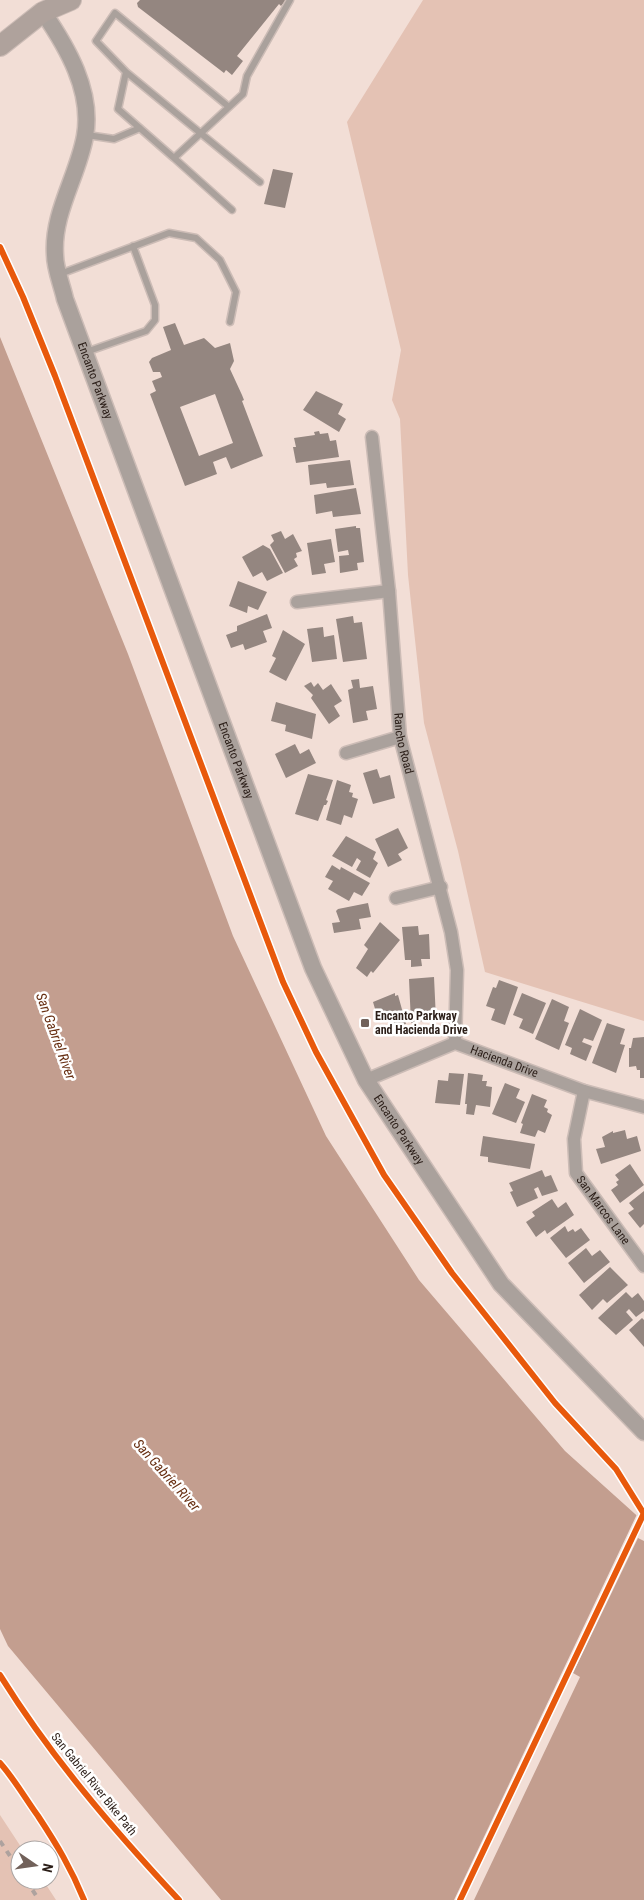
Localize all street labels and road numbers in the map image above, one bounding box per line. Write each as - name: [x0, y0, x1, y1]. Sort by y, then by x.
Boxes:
- street label: Encanto Parkway: [75, 340, 116, 421]
- street label: Rancho Road: [391, 712, 416, 775]
- street label: Encanto Parkway: [215, 720, 257, 801]
- street label: Hacienda Drive: [468, 1042, 541, 1080]
- street label: Encanto Parkway: [371, 1092, 427, 1167]
- street label: San Marcos Lane: [573, 1173, 633, 1247]
- street label: San Gabriel River Bike Path: [48, 1730, 140, 1838]

